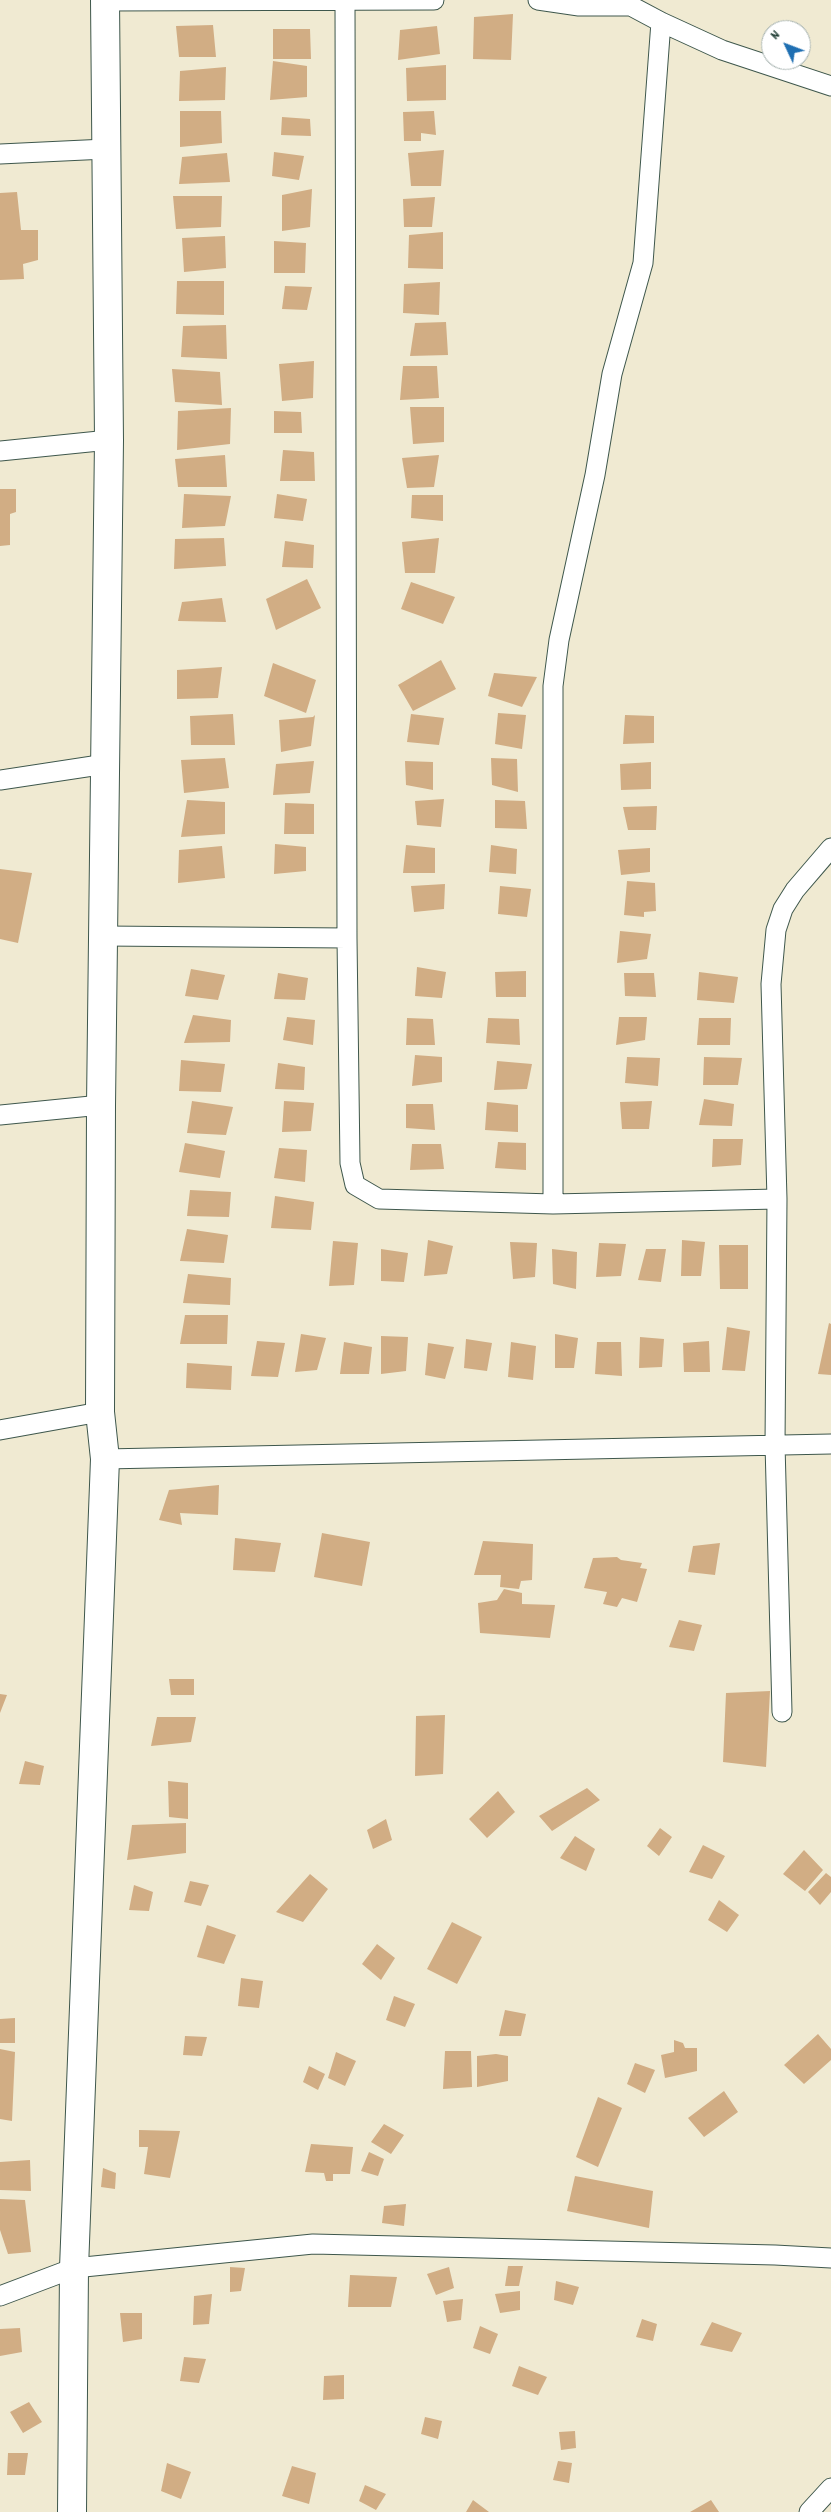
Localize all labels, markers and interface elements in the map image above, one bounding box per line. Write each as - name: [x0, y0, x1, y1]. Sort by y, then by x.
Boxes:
- north arrow: [761, 20, 811, 70]
- text: N: [766, 26, 785, 45]

